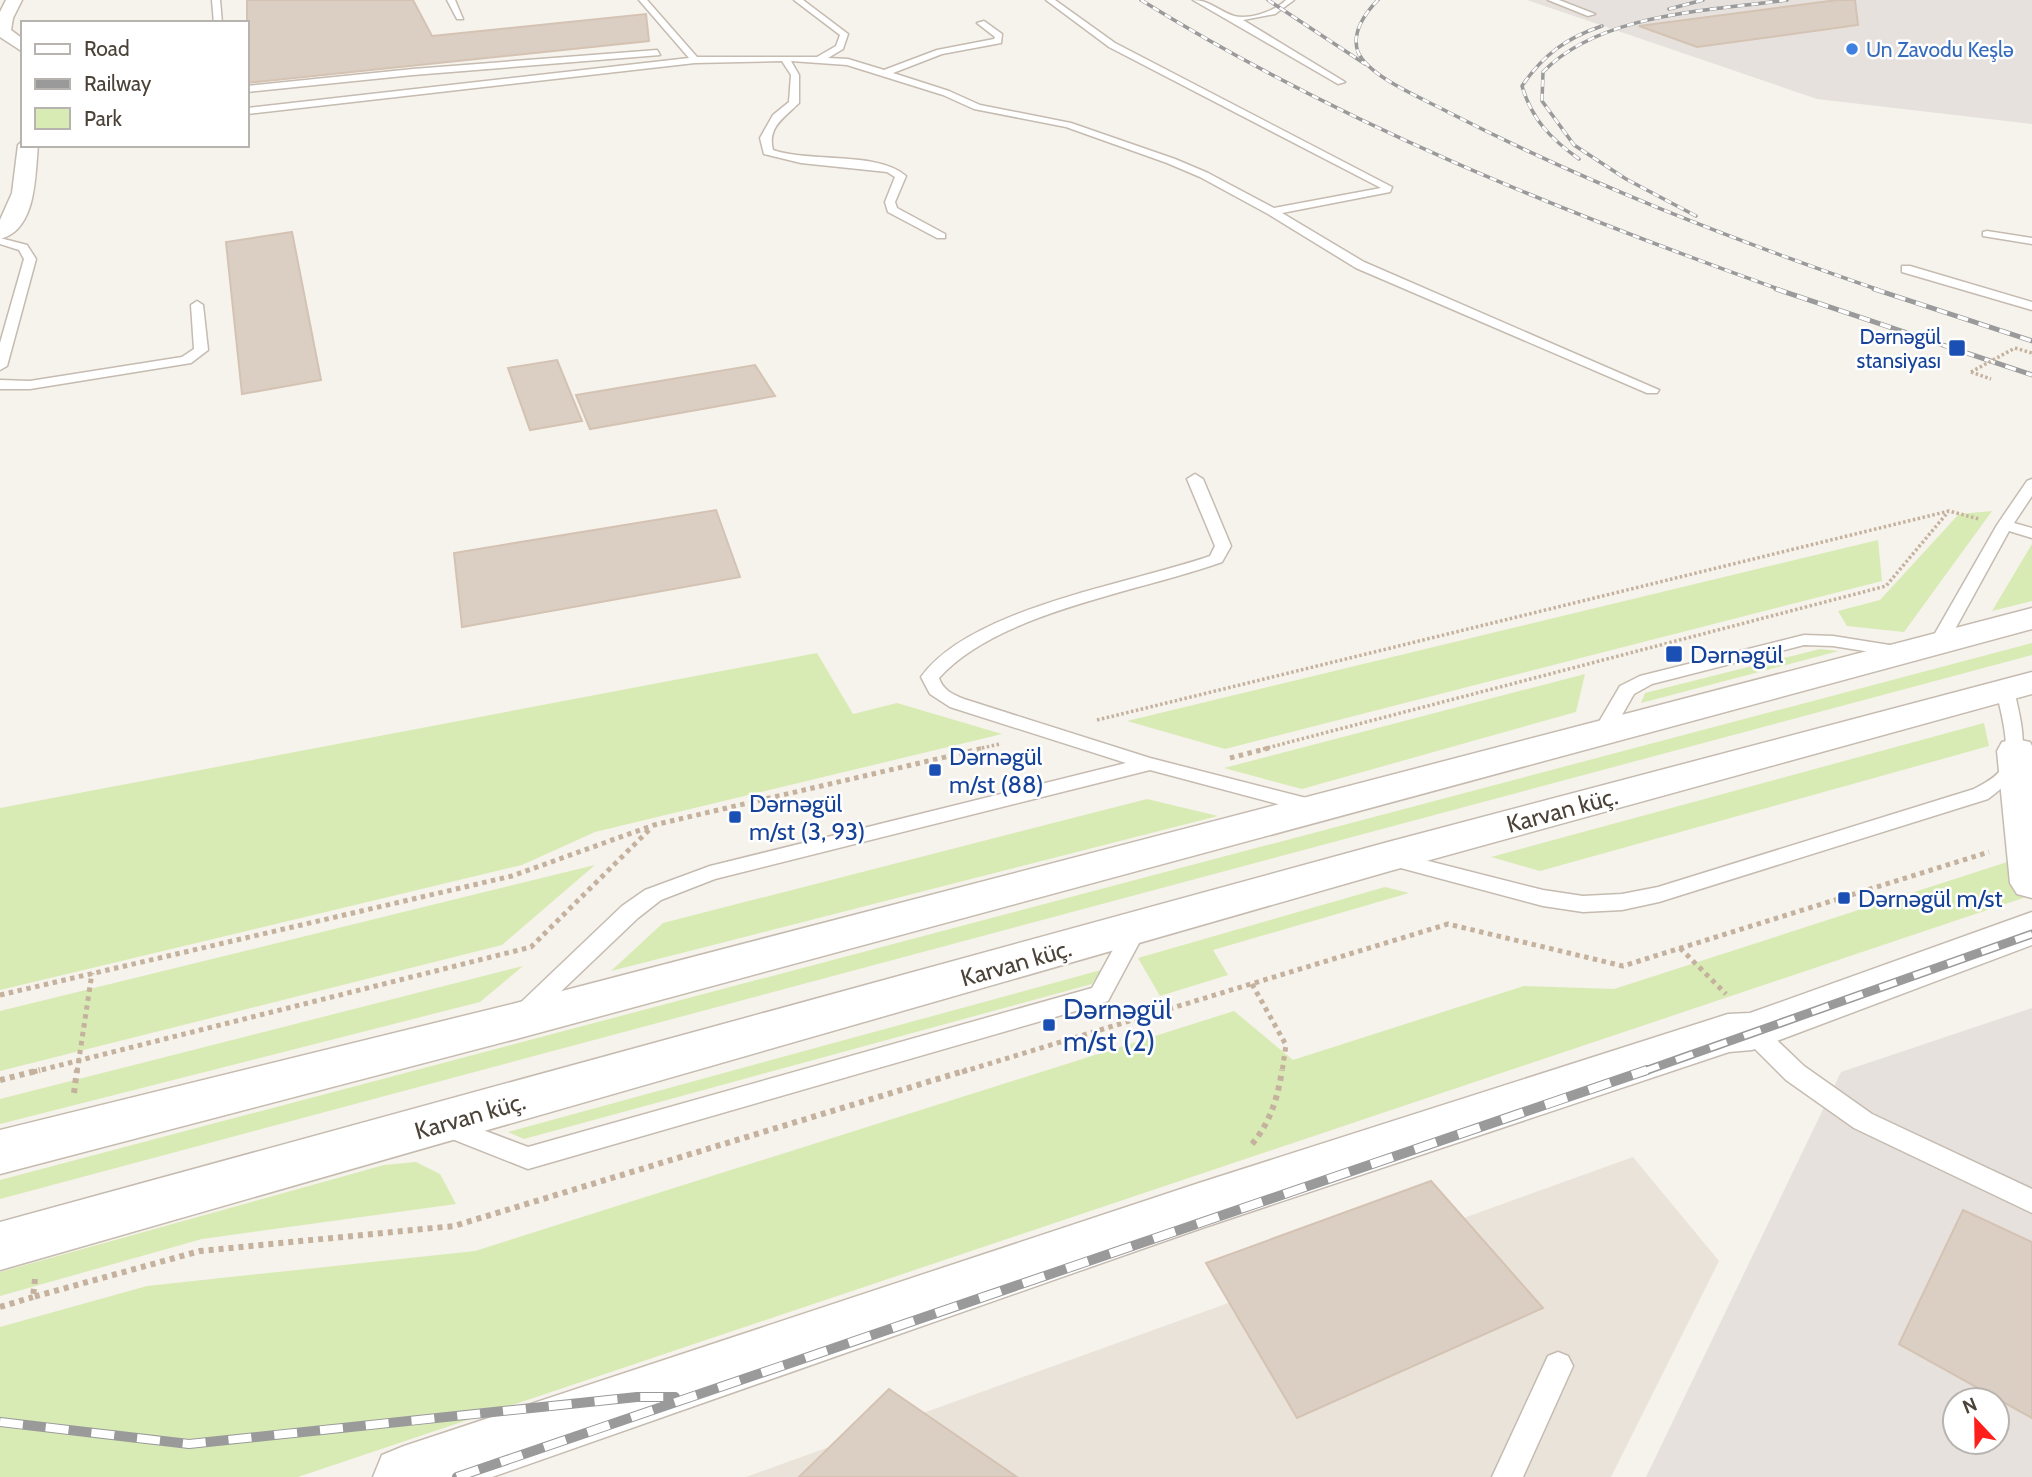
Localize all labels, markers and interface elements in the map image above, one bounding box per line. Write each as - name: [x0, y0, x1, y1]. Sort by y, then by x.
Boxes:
- legend: [21, 21, 248, 147]
- text: Road: [84, 36, 130, 61]
- place label: Un Zavodu Keşlə: [1866, 37, 2014, 62]
- marker: Un Zavodu Keşlə: [1844, 41, 1860, 57]
- text: Railway: [84, 71, 152, 96]
- text: Park: [84, 106, 122, 131]
- place label: Dərnəgül stansiyası: [1857, 324, 1941, 373]
- marker: Dərnəgül stansiyası: [1947, 338, 1967, 358]
- place label: Dərnəgül: [1690, 640, 1784, 669]
- marker: Dərnəgül: [1664, 644, 1684, 664]
- place label: Dərnəgül m/st (88): [949, 742, 1044, 799]
- marker: Dərnəgül m/st (88): [927, 762, 943, 778]
- street label: Karvan küç.: [1503, 781, 1621, 839]
- place label: Dərnəgül m/st (3, 93): [749, 789, 865, 846]
- marker: Dərnəgül m/st (3, 93): [727, 809, 743, 825]
- place label: Dərnəgül m/st: [1858, 884, 2003, 913]
- marker: Dərnəgül m/st: [1836, 890, 1852, 906]
- street label: Karvan küç.: [957, 933, 1075, 993]
- place label: Dərnəgül m/st (2): [1063, 992, 1172, 1058]
- marker: Dərnəgül m/st (2): [1041, 1017, 1057, 1033]
- street label: Karvan küç.: [411, 1086, 529, 1146]
- north arrow: [1941, 1386, 2011, 1456]
- text: N: [1959, 1393, 1980, 1419]

